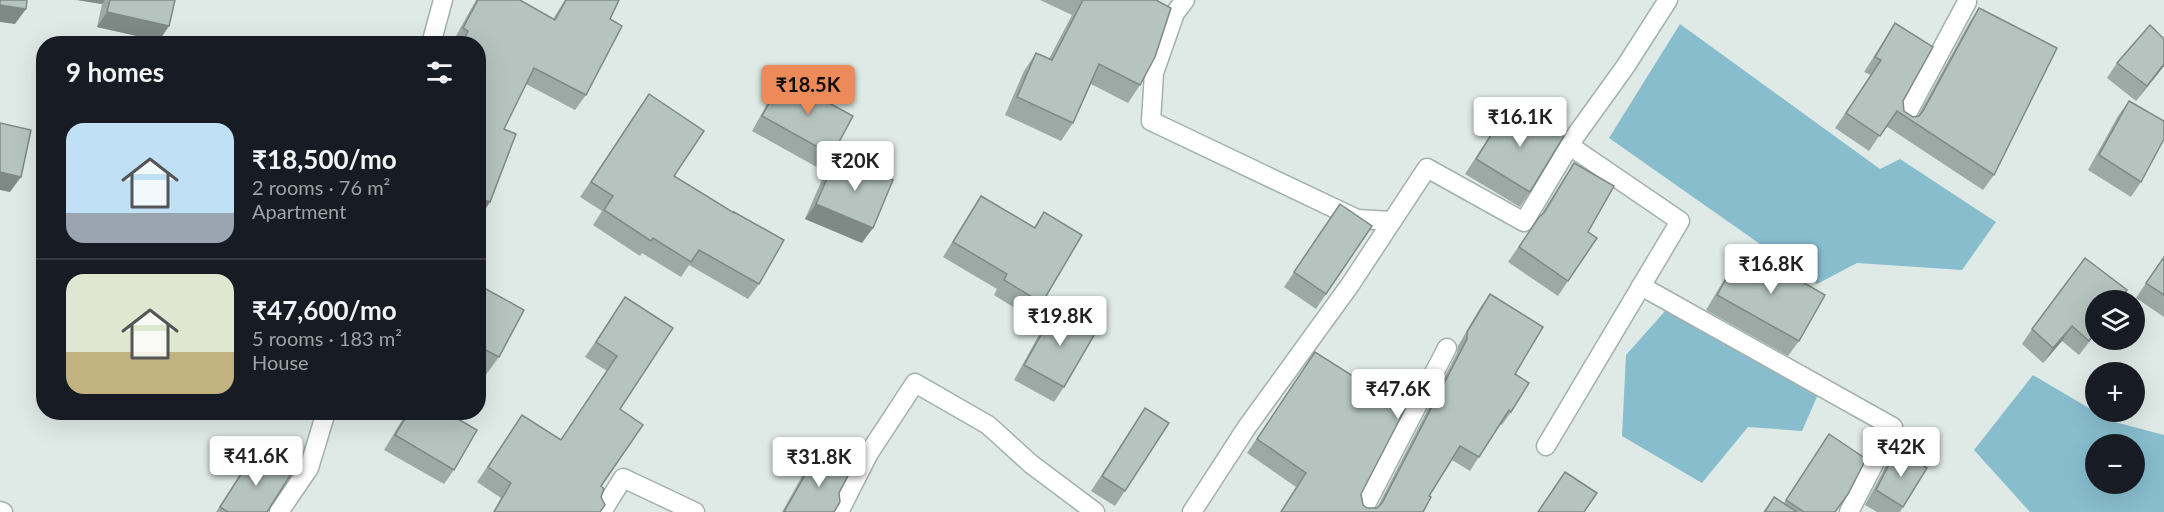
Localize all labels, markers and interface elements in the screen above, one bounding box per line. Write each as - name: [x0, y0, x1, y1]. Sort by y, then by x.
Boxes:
- text: 9 homes: [66, 56, 164, 88]
- icon: filters: [423, 56, 456, 89]
- pin: ₹18.5K: [759, 65, 857, 116]
- text: ₹18.5K: [776, 72, 840, 96]
- pin: ₹16.1K: [1471, 97, 1569, 148]
- text: ₹16.1K: [1488, 104, 1552, 128]
- pin: ₹20K: [819, 141, 891, 192]
- text: ₹18,500/mo: [252, 143, 397, 175]
- icon: home: [114, 147, 186, 219]
- text: ₹20K: [831, 148, 879, 172]
- text: 2 rooms · 76 m²: [252, 175, 390, 199]
- text: Apartment: [252, 199, 346, 223]
- pin: ₹16.8K: [1722, 244, 1820, 295]
- text: ₹16.8K: [1739, 251, 1803, 275]
- map controls: [2085, 290, 2145, 494]
- button: layers: [2085, 290, 2145, 350]
- text: ₹47,600/mo: [252, 294, 397, 326]
- pin: ₹19.8K: [1011, 296, 1109, 347]
- icon: home: [114, 298, 186, 370]
- text: ₹19.8K: [1028, 303, 1092, 327]
- text: 5 rooms · 183 m²: [252, 326, 402, 350]
- text: House: [252, 350, 309, 374]
- button: +: [2085, 362, 2145, 422]
- pin: ₹47.6K: [1349, 369, 1447, 420]
- text: ₹47.6K: [1366, 376, 1430, 400]
- pin: ₹42K: [1865, 427, 1937, 478]
- text: ₹42K: [1877, 434, 1925, 458]
- button: −: [2085, 434, 2145, 494]
- pin: ₹41.6K: [207, 436, 305, 487]
- pin: ₹31.8K: [770, 437, 868, 488]
- text: ₹41.6K: [224, 443, 288, 467]
- text: ₹31.8K: [787, 444, 851, 468]

